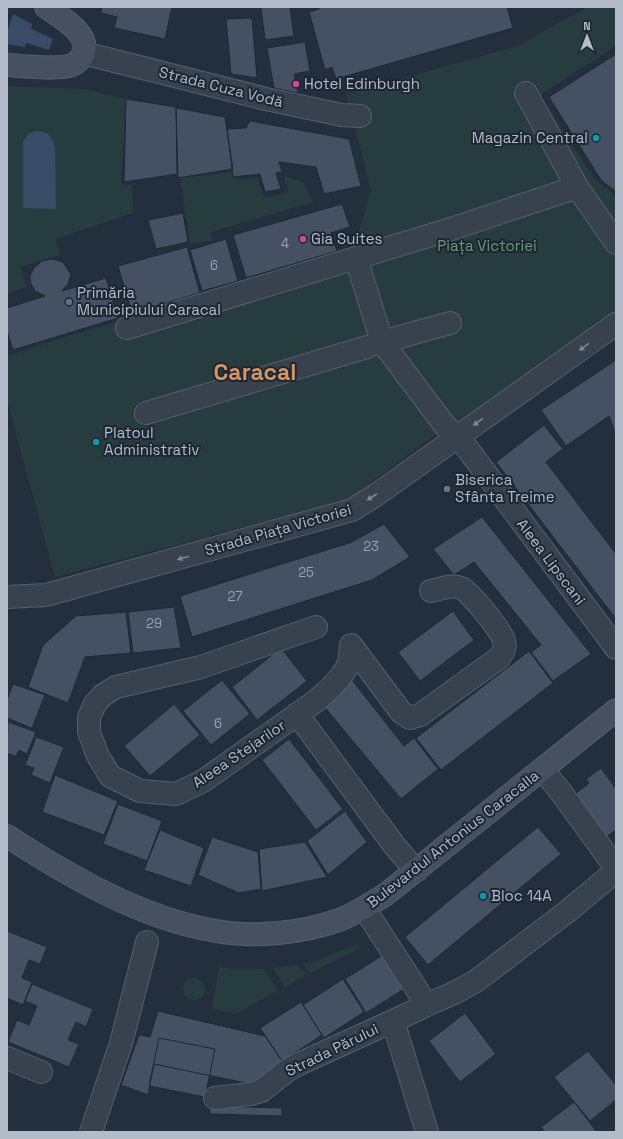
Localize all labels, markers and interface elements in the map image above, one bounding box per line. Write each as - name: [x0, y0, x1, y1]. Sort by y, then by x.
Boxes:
- north arrow: [567, 16, 607, 56]
- text: N: [583, 19, 591, 33]
- street label: Strada Cuza Vodă: [157, 62, 285, 111]
- place label: Hotel Edinburgh: [304, 74, 420, 93]
- marker: Hotel Edinburgh: [291, 79, 301, 89]
- place label: Magazin Central: [472, 128, 588, 147]
- marker: Magazin Central: [591, 133, 601, 143]
- place label: Gia Suites: [311, 229, 383, 248]
- marker: Gia Suites: [298, 234, 308, 244]
- house number: 4: [281, 235, 289, 252]
- park label: Piața Victoriei: [437, 236, 537, 255]
- house number: 6: [210, 257, 218, 274]
- place label: Primăria Municipiului Caracal: [77, 283, 221, 319]
- marker: Primăria Municipiului Caracal: [64, 297, 74, 307]
- one-way arrow: [579, 343, 590, 351]
- district label: Caracal: [214, 357, 296, 387]
- one-way arrow: [473, 418, 484, 426]
- place label: Platoul Administrativ: [104, 423, 199, 459]
- marker: Platoul Administrativ: [91, 437, 101, 447]
- place label: Biserica Sfânta Treime: [455, 470, 555, 506]
- marker: Biserica Sfânta Treime: [442, 484, 452, 494]
- one-way arrow: [367, 494, 378, 501]
- street label: Strada Piața Victoriei: [202, 500, 353, 560]
- street label: Aleea Lipscani: [513, 515, 590, 609]
- house number: 23: [363, 538, 379, 555]
- one-way arrow: [176, 555, 189, 561]
- house number: 25: [298, 564, 314, 581]
- house number: 27: [227, 588, 243, 605]
- house number: 29: [146, 615, 162, 632]
- street label: Aleea Stejarilor: [189, 715, 289, 792]
- house number: 6: [214, 715, 222, 732]
- street label: Bulevardul Antonius Caracalla: [363, 765, 543, 912]
- place label: Bloc 14A: [491, 886, 552, 905]
- marker: Bloc 14A: [478, 891, 488, 901]
- street label: Strada Părului: [282, 1019, 381, 1080]

